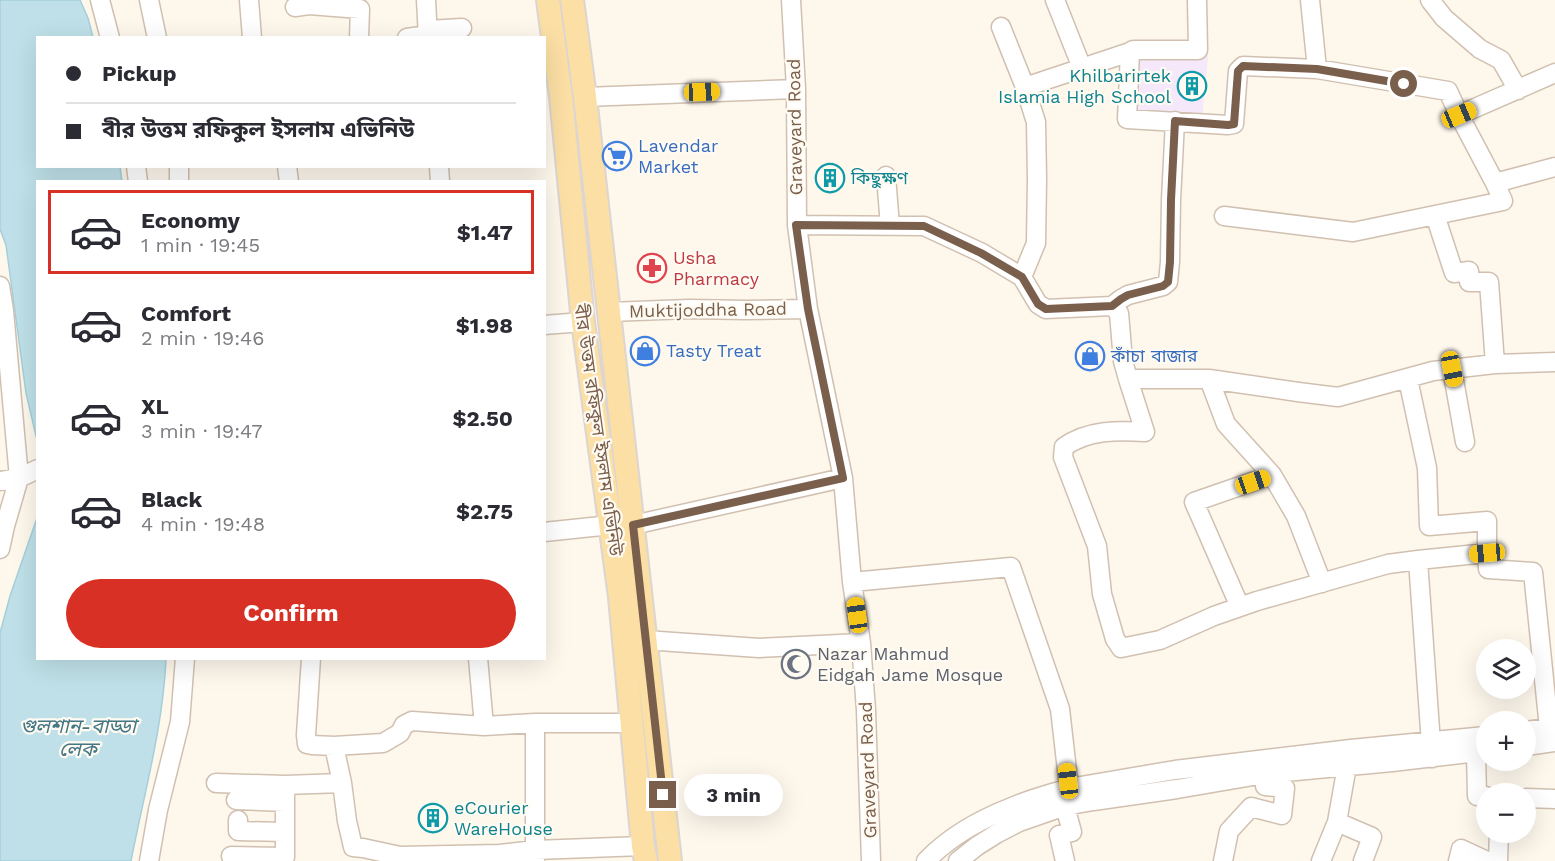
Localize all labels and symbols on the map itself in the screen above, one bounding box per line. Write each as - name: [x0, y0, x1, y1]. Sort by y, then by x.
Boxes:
- street label: Graveyard Road: [783, 58, 806, 196]
- place label: Khilbarirtek Islamia High School: [998, 65, 1171, 107]
- building icon: Khilbarirtek Islamia High School: [1176, 70, 1208, 102]
- route start: [1390, 70, 1417, 97]
- car: [684, 82, 720, 102]
- car: [1439, 100, 1479, 130]
- place label: Lavendar Market: [638, 135, 718, 177]
- supermarket icon: Lavendar Market: [601, 140, 633, 172]
- building icon: কিছুক্ষণ: [814, 162, 846, 194]
- place label: কিছুক্ষণ: [850, 167, 909, 189]
- place label: Usha Pharmacy: [673, 247, 760, 289]
- pharmacy icon: Usha Pharmacy: [636, 252, 668, 284]
- street label: Muktijoddha Road: [629, 298, 787, 321]
- street label: বীর উত্তম রফিকুল ইসলাম এভিনিউ: [569, 302, 627, 558]
- shop icon: Tasty Treat: [629, 335, 661, 367]
- place label: Tasty Treat: [666, 340, 762, 361]
- shop icon: কাঁচা বাজার: [1074, 340, 1106, 372]
- place label: কাঁচা বাজার: [1110, 345, 1198, 366]
- car: [1440, 350, 1464, 388]
- car: [1233, 468, 1273, 496]
- car: [1468, 542, 1506, 564]
- car: [846, 596, 868, 634]
- place label: Nazar Mahmud Eidgah Jame Mosque: [817, 643, 1003, 685]
- mosque icon: Nazar Mahmud Eidgah Jame Mosque: [780, 648, 812, 680]
- street label: Graveyard Road: [855, 701, 880, 839]
- water label: গুলশান-বাড্ডা লেক: [20, 714, 140, 761]
- car: [1057, 762, 1079, 800]
- callout: 3 min: [684, 774, 783, 816]
- route end: [649, 781, 676, 808]
- place label: eCourier WareHouse: [454, 797, 553, 839]
- building icon: eCourier WareHouse: [417, 802, 449, 834]

